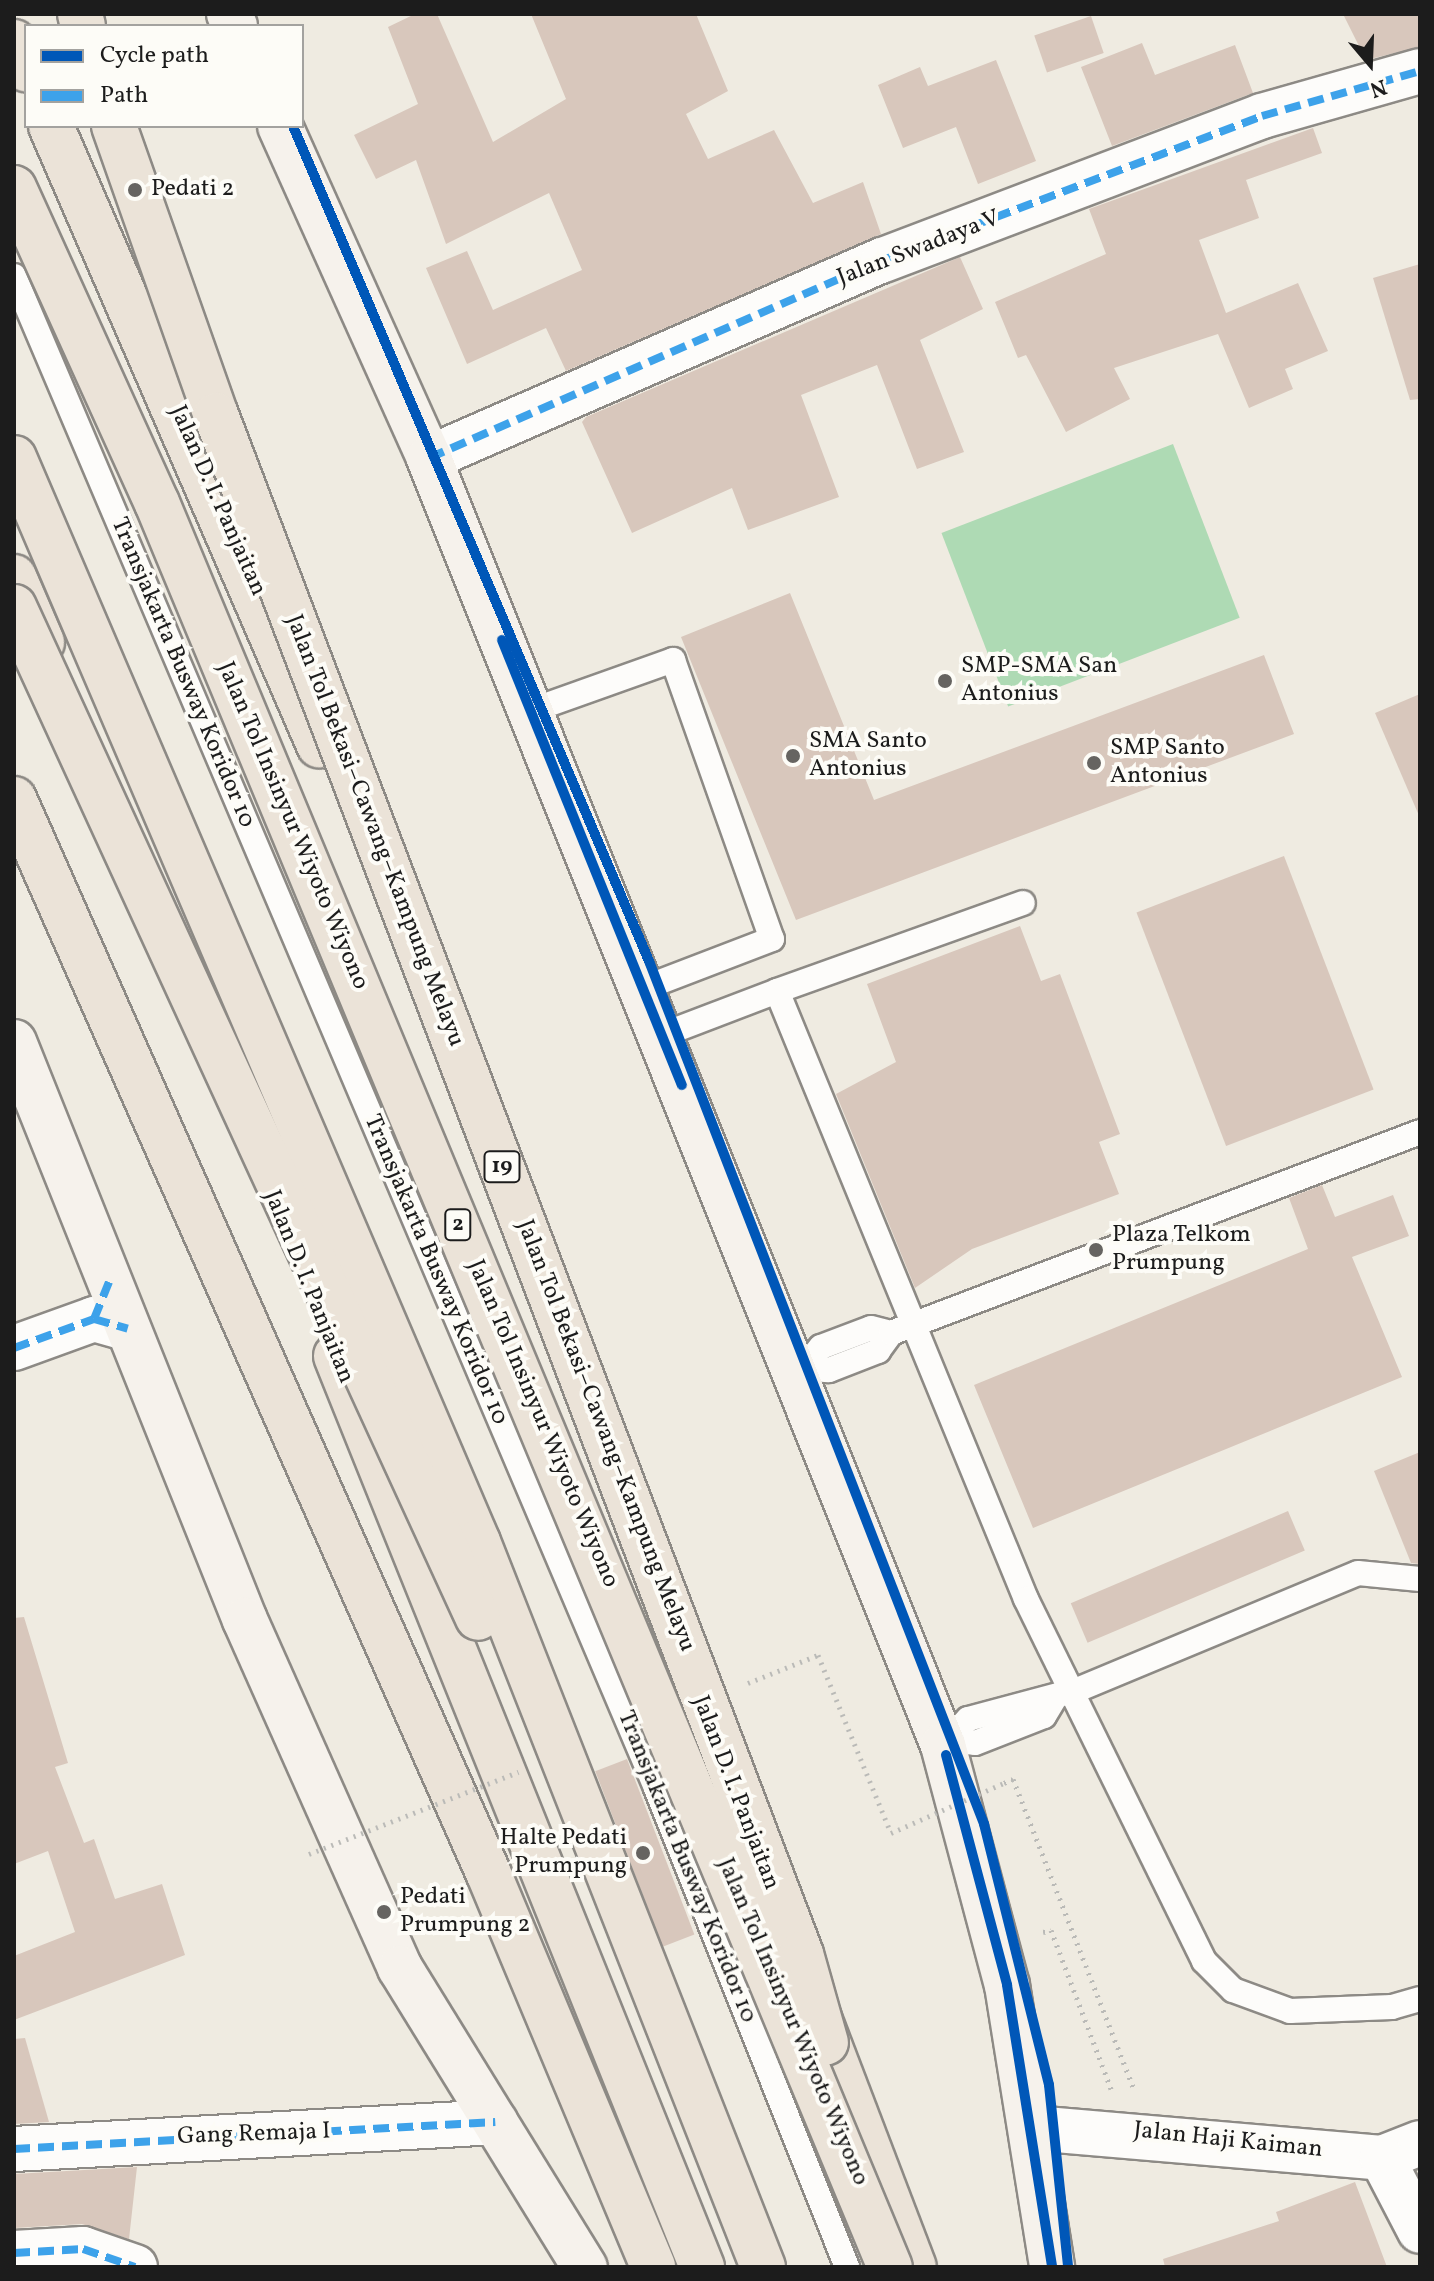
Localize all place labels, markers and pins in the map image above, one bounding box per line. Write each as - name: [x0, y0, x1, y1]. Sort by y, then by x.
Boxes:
- place label: Pedati 2: [151, 176, 234, 204]
- marker: Pedati 2: [126, 181, 144, 199]
- place label: SMP-SMA San Antonius: [961, 653, 1117, 709]
- marker: SMP-SMA San Antonius: [936, 672, 954, 690]
- place label: SMA Santo Antonius: [809, 728, 927, 784]
- place label: SMP Santo Antonius: [1110, 735, 1225, 791]
- marker: SMA Santo Antonius: [784, 747, 802, 765]
- marker: SMP Santo Antonius: [1085, 754, 1103, 772]
- place label: Plaza Telkom Prumpung: [1112, 1222, 1251, 1278]
- marker: Plaza Telkom Prumpung: [1087, 1241, 1105, 1259]
- place label: Halte Pedati Prumpung: [500, 1825, 627, 1881]
- marker: Halte Pedati Prumpung: [634, 1844, 652, 1862]
- place label: Pedati Prumpung 2: [400, 1884, 530, 1940]
- marker: Pedati Prumpung 2: [375, 1903, 393, 1921]

